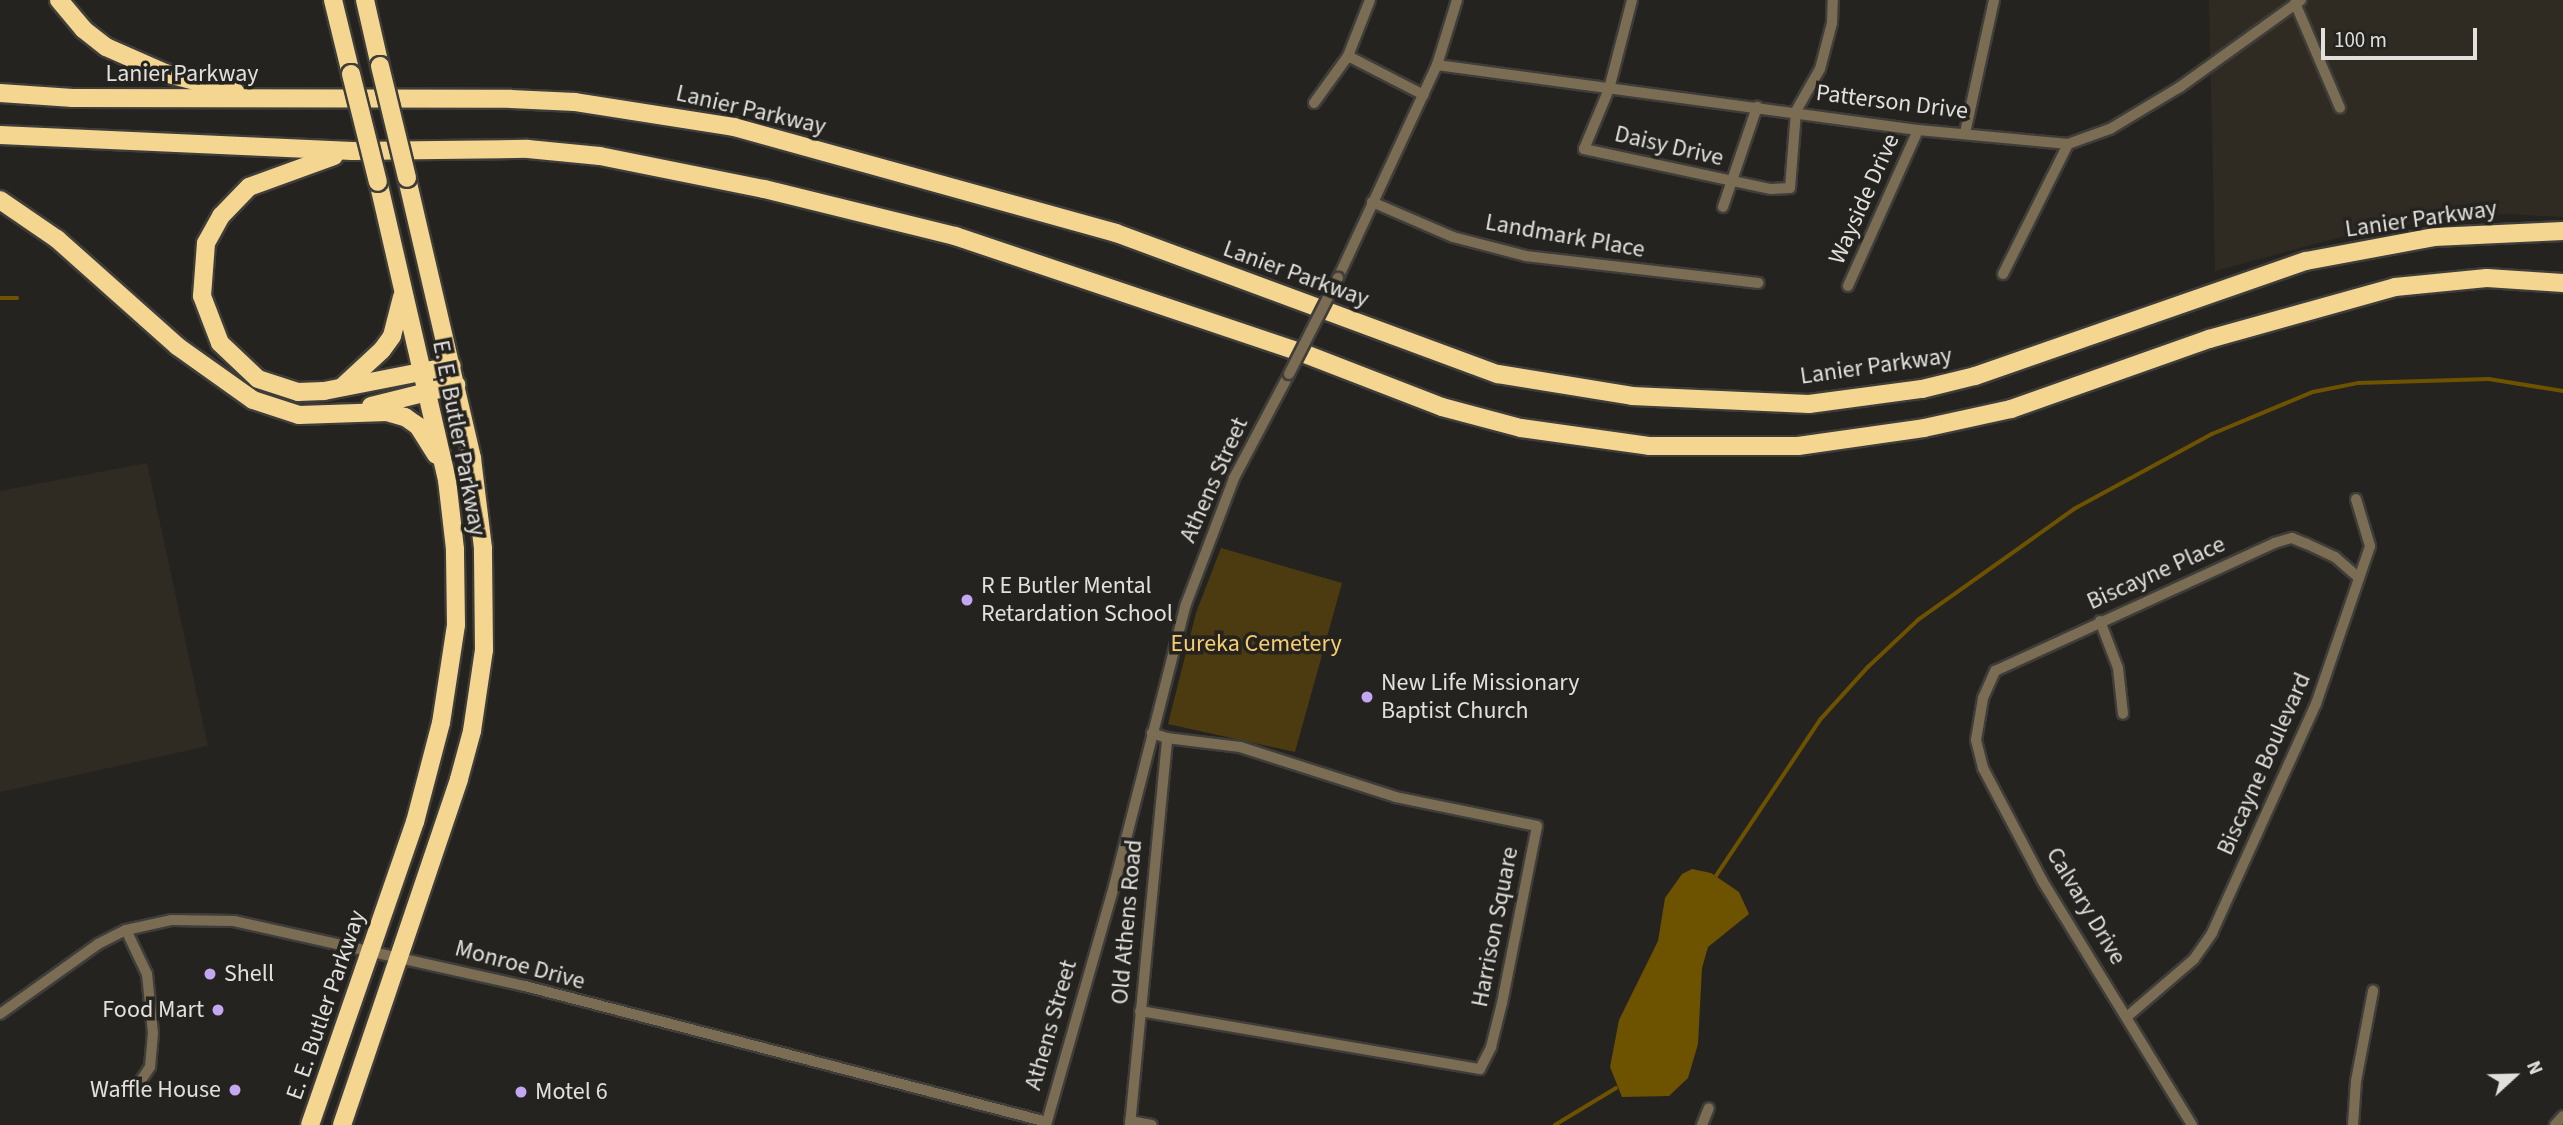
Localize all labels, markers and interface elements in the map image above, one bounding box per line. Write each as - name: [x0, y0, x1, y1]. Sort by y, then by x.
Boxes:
- scale bar: [2325, 14, 2481, 58]
- text: 100 m: [2334, 25, 2387, 55]
- street label: Lanier Parkway: [105, 60, 259, 88]
- street label: Patterson Drive: [1814, 78, 1970, 126]
- street label: Lanier Parkway: [673, 79, 829, 141]
- street label: Daisy Drive: [1612, 120, 1726, 172]
- street label: Wayside Drive: [1822, 129, 1906, 269]
- street label: Lanier Parkway: [2343, 194, 2499, 244]
- street label: Landmark Place: [1483, 208, 1647, 264]
- street label: Lanier Parkway: [1219, 234, 1373, 314]
- street label: E. E. Butler Parkway: [426, 338, 492, 538]
- street label: Lanier Parkway: [1798, 341, 1954, 391]
- street label: Athens Street: [1174, 413, 1254, 547]
- street label: Biscayne Place: [2083, 530, 2229, 616]
- place label: R E Butler Mental Retardation School: [981, 572, 1173, 628]
- marker: R E Butler Mental Retardation School: [959, 592, 975, 608]
- park label: Eureka Cemetery: [1170, 630, 1342, 658]
- street label: Biscayne Boulevard: [2211, 668, 2317, 860]
- place label: New Life Missionary Baptist Church: [1381, 669, 1579, 725]
- marker: New Life Missionary Baptist Church: [1359, 689, 1375, 705]
- street label: Old Athens Road: [1105, 838, 1149, 1006]
- street label: Calvary Drive: [2040, 842, 2132, 970]
- street label: Harrison Square: [1465, 844, 1525, 1010]
- street label: E. E. Butler Parkway: [280, 906, 372, 1104]
- street label: Monroe Drive: [452, 934, 588, 996]
- street label: Athens Street: [1019, 957, 1083, 1093]
- place label: Shell: [224, 960, 274, 988]
- marker: Shell: [202, 966, 218, 982]
- place label: Food Mart: [102, 996, 204, 1024]
- marker: Food Mart: [210, 1002, 226, 1018]
- north arrow: [2479, 1041, 2549, 1111]
- text: N: [2519, 1057, 2549, 1079]
- place label: Waffle House: [90, 1076, 221, 1104]
- place label: Motel 6: [535, 1078, 608, 1106]
- marker: Waffle House: [227, 1082, 243, 1098]
- marker: Motel 6: [513, 1084, 529, 1100]

